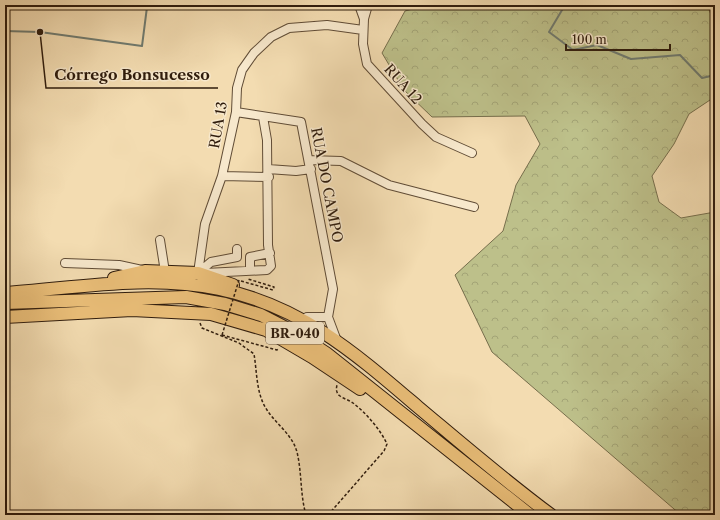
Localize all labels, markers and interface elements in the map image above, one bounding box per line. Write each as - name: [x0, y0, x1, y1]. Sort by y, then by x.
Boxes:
- scale bar: [566, 26, 670, 52]
- text: 100 m: [572, 32, 607, 47]
- street label: RUA 12: [380, 60, 426, 108]
- callout: Córrego Bonsucesso: [46, 61, 218, 88]
- text: Córrego Bonsucesso: [54, 65, 210, 84]
- street label: RUA 13: [205, 100, 231, 150]
- street label: RUA DO CAMPO: [307, 126, 347, 244]
- road number: BR-040: [266, 322, 324, 344]

